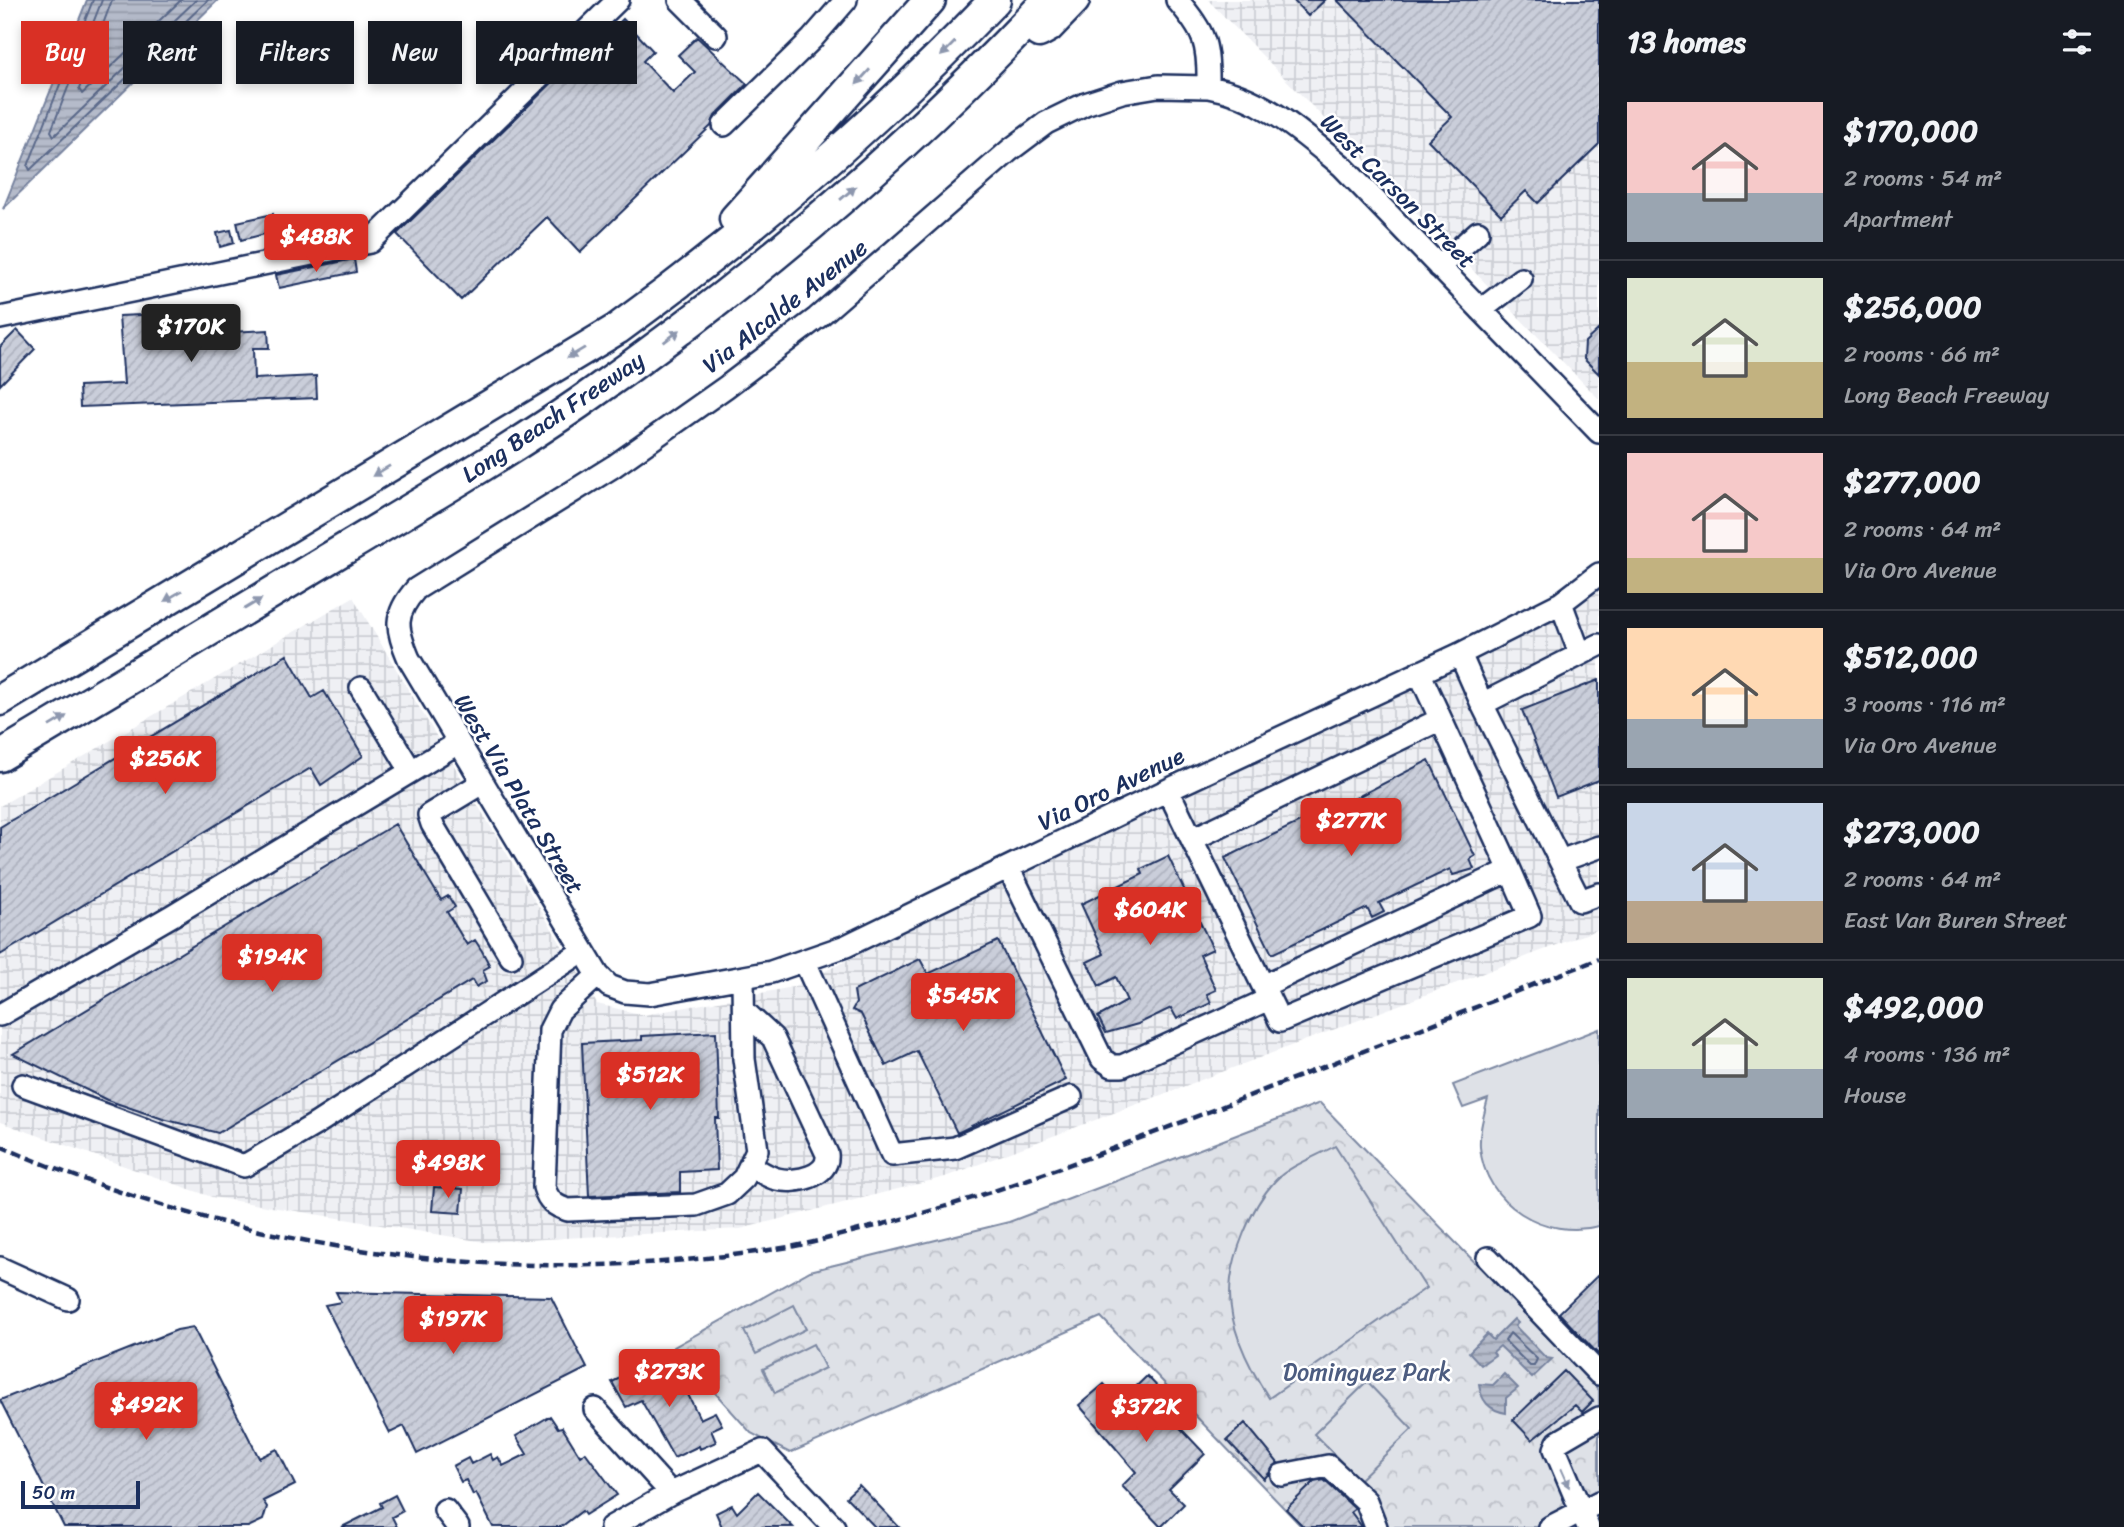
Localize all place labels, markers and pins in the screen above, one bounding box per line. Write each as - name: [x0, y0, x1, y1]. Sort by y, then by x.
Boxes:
- pin: $488K: [267, 215, 365, 274]
- pin: $170K: [142, 304, 240, 364]
- pin: $256K: [116, 736, 214, 796]
- pin: $277K: [1302, 798, 1400, 858]
- pin: $604K: [1101, 888, 1199, 947]
- pin: $194K: [223, 934, 321, 994]
- pin: $545K: [914, 974, 1012, 1033]
- pin: $512K: [601, 1052, 699, 1112]
- pin: $498K: [399, 1140, 497, 1200]
- pin: $197K: [404, 1296, 502, 1356]
- pin: $273K: [620, 1350, 718, 1409]
- pin: $492K: [97, 1382, 195, 1442]
- pin: $372K: [1097, 1384, 1195, 1444]

